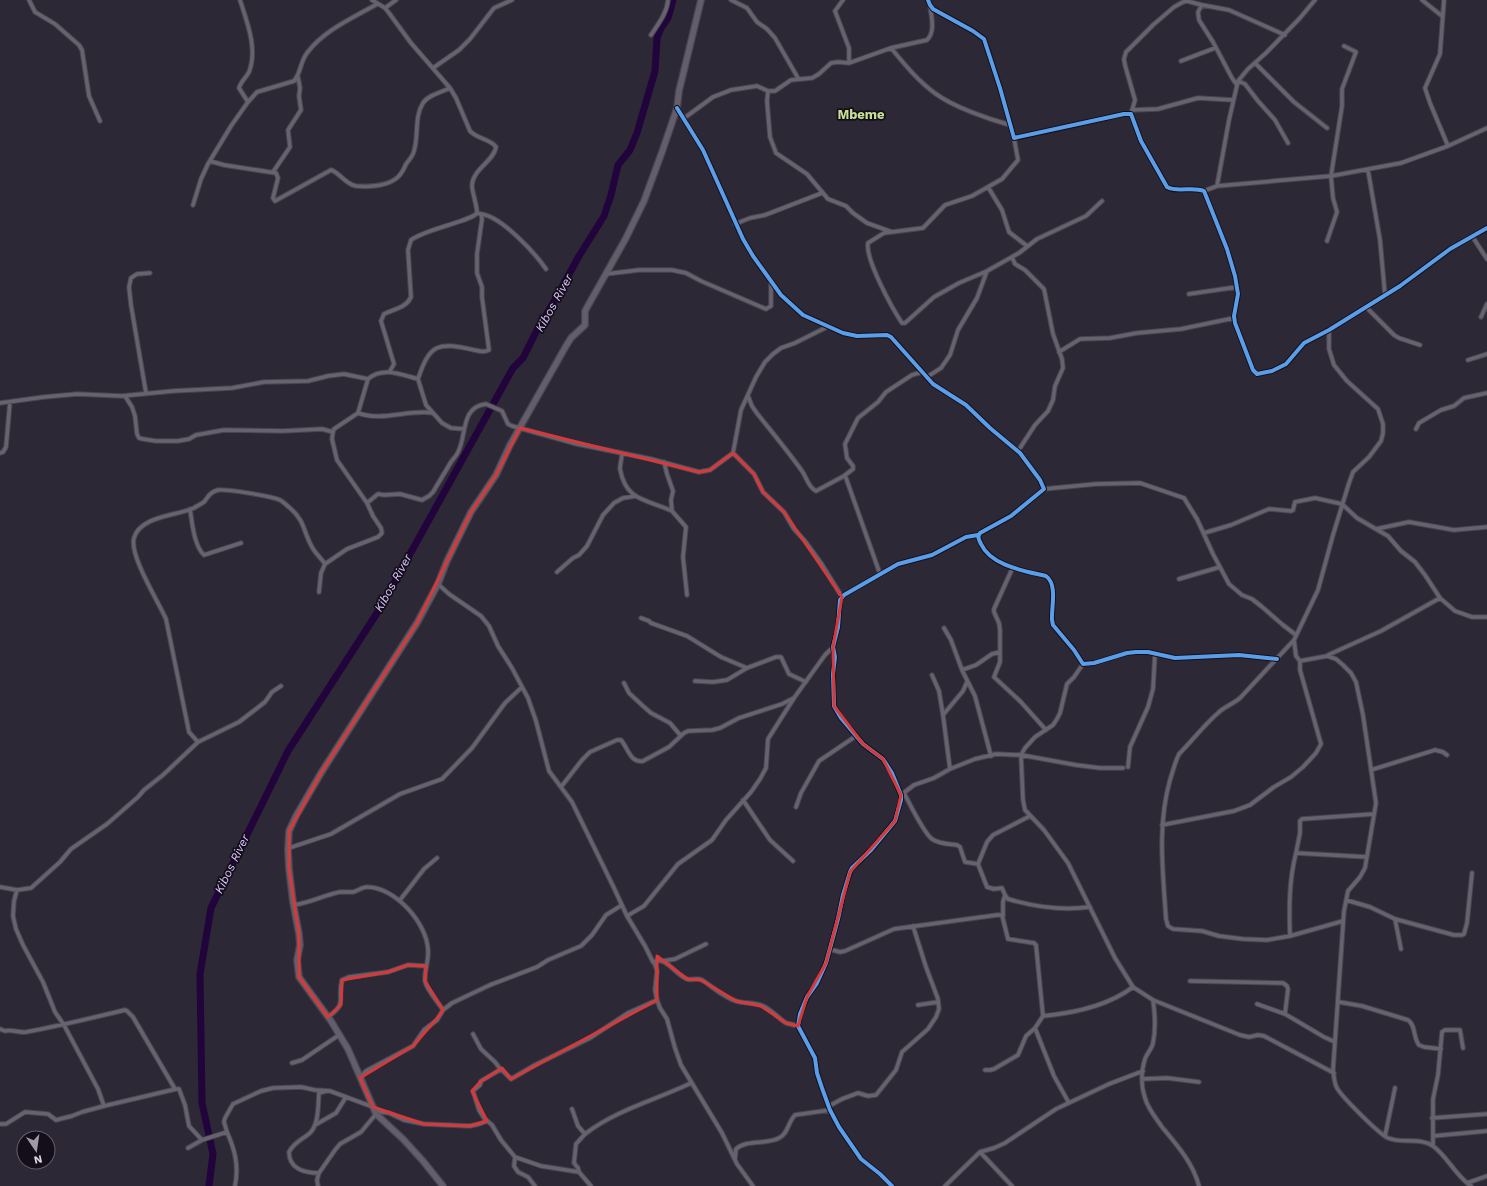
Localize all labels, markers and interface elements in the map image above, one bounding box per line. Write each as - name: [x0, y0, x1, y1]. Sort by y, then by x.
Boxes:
- district label: Mbeme: [837, 107, 885, 122]
- water label: Kibos River: [532, 271, 576, 334]
- water label: Kibos River: [371, 551, 415, 614]
- water label: Kibos River: [212, 831, 253, 896]
- north arrow: [16, 1130, 56, 1170]
- text: N: [33, 1152, 44, 1167]

